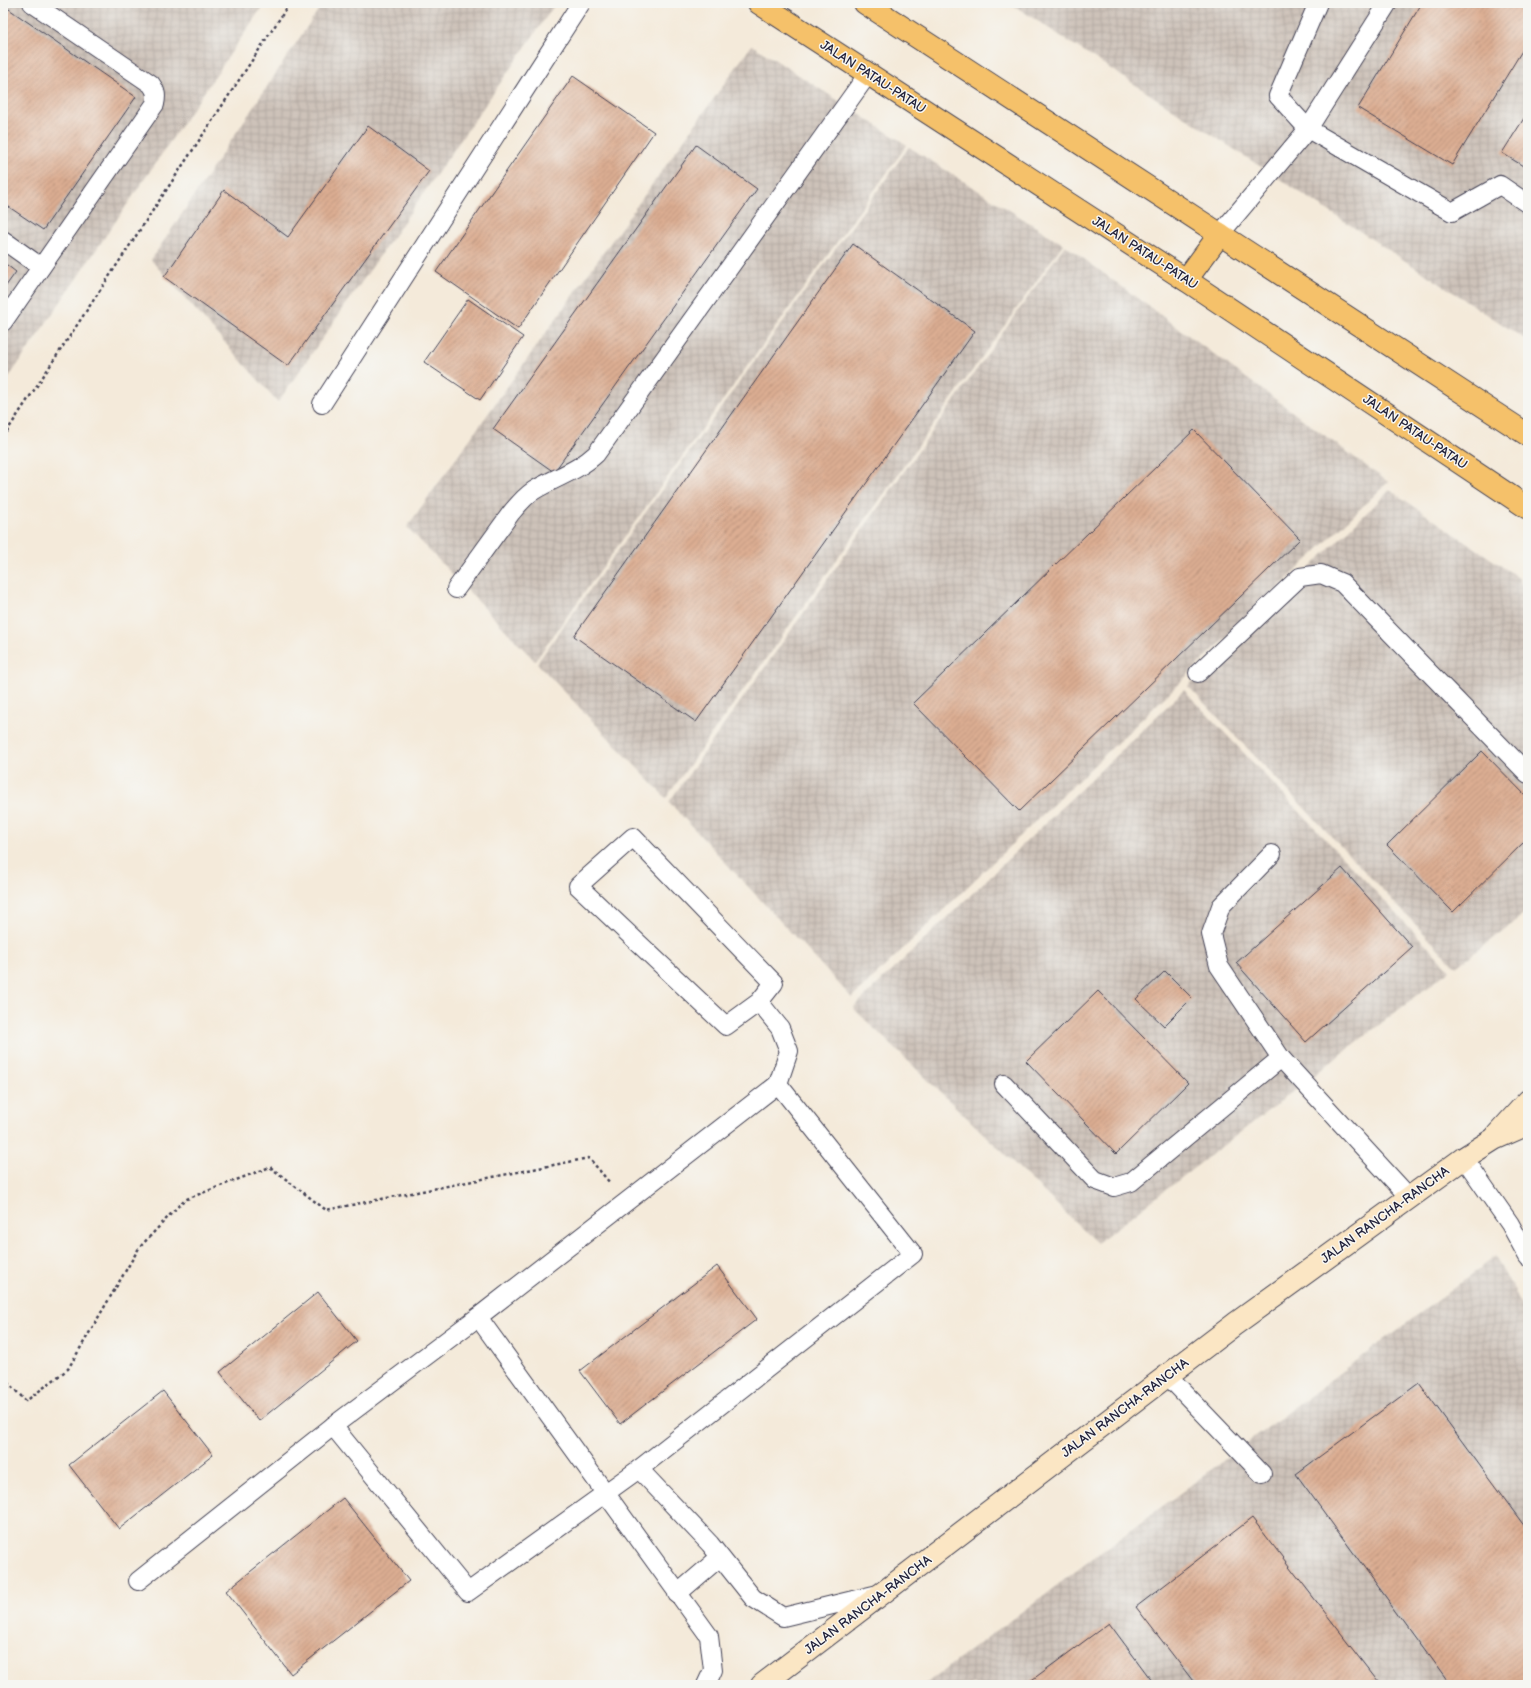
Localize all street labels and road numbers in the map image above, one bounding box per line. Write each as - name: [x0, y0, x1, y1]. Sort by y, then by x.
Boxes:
- street label: JALAN PATAU-PATAU: [817, 37, 929, 117]
- street label: JALAN PATAU-PATAU: [1089, 213, 1201, 293]
- street label: JALAN PATAU-PATAU: [1360, 391, 1470, 473]
- street label: JALAN RANCHA-RANCHA: [1318, 1163, 1452, 1267]
- street label: JALAN RANCHA-RANCHA: [1058, 1355, 1192, 1461]
- street label: JALAN RANCHA-RANCHA: [801, 1552, 935, 1658]

